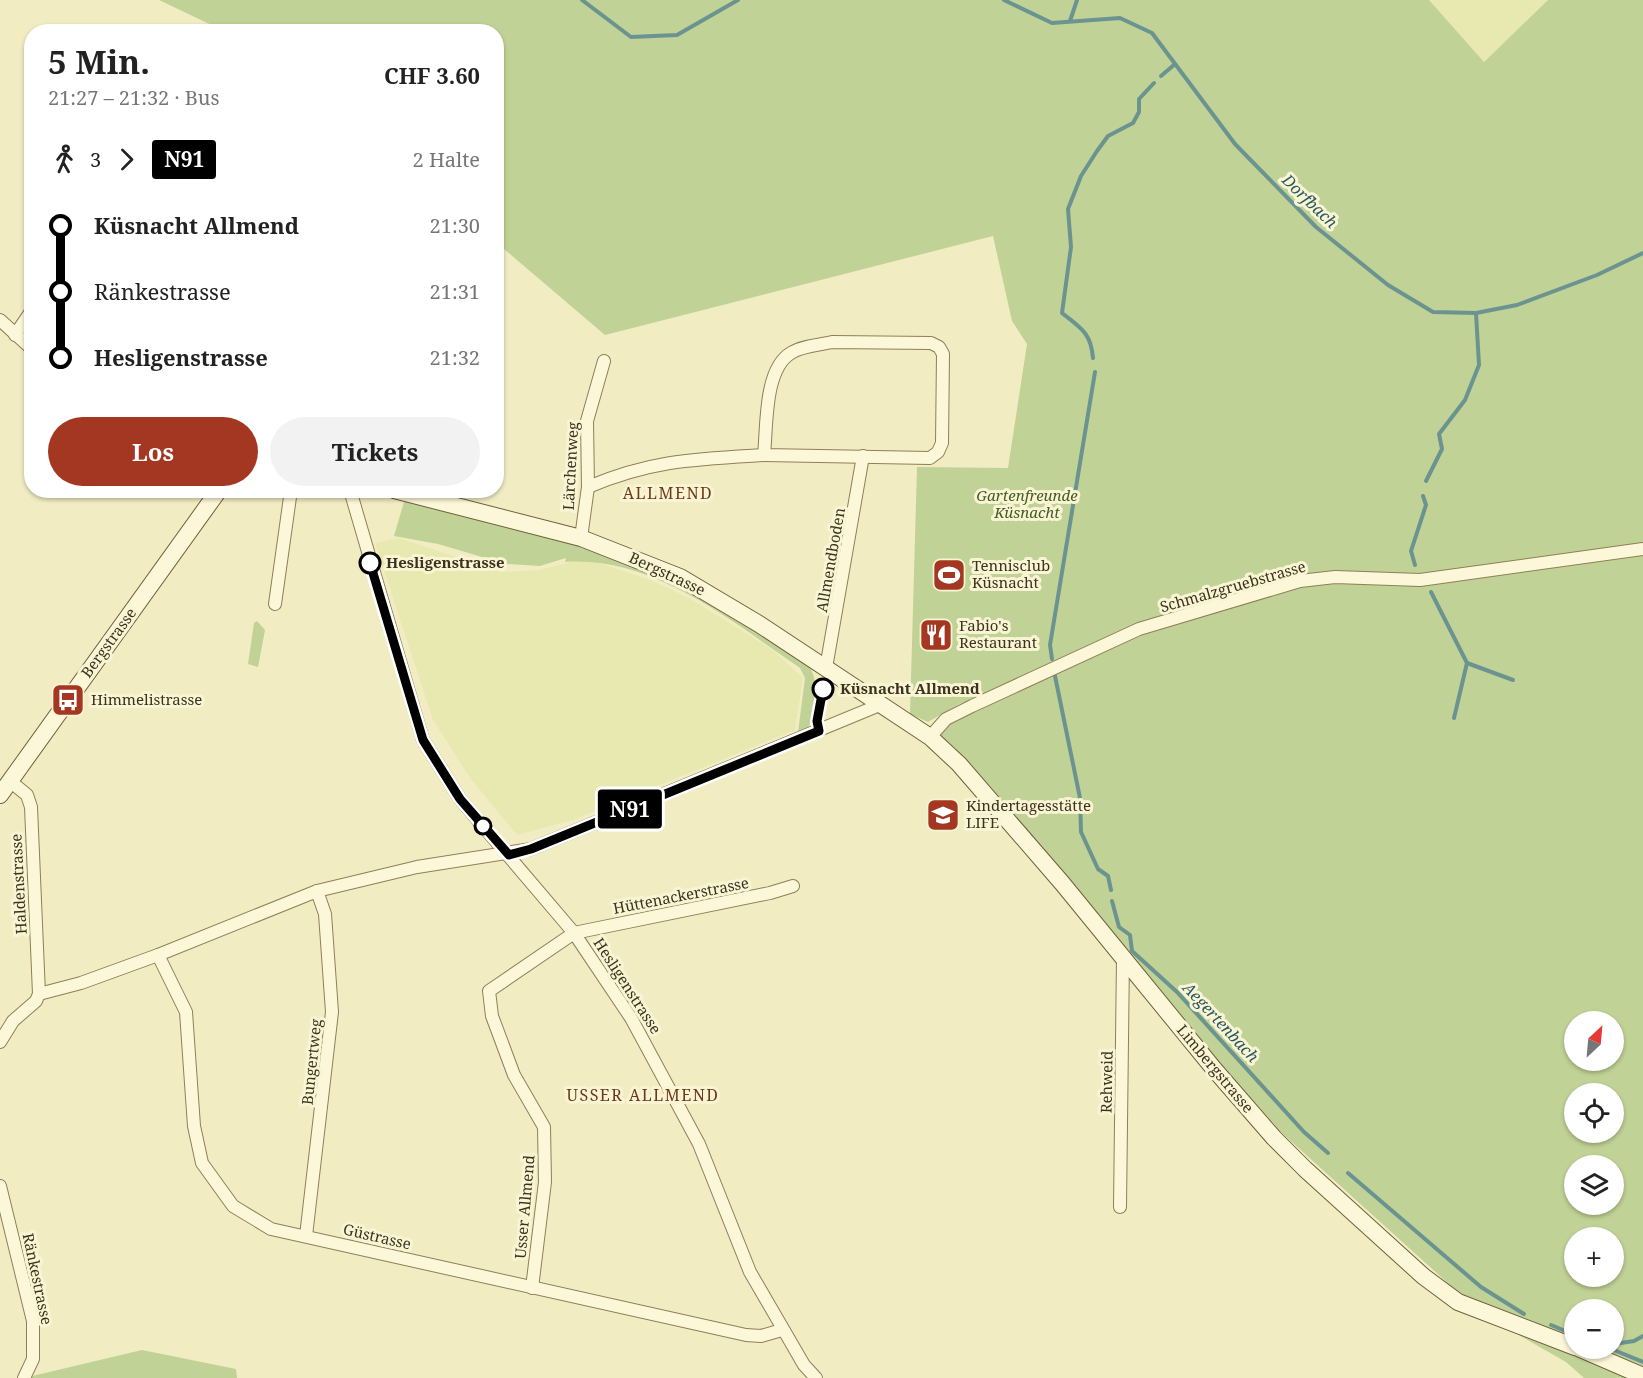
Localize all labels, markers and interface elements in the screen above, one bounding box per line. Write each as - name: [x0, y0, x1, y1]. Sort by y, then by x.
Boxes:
- text: 5 Min.: [48, 39, 150, 84]
- text: CHF 3.60: [384, 60, 480, 90]
- text: 21:27 – 21:32 · Bus: [48, 84, 219, 111]
- icon: walk: [48, 143, 81, 176]
- icon: forward: [110, 143, 143, 176]
- text: N91: [164, 145, 204, 173]
- text: 3: [90, 146, 101, 173]
- text: 2 Halte: [413, 146, 480, 173]
- water label: Dorfbach: [1277, 168, 1343, 233]
- text: Küsnacht Allmend: [94, 210, 299, 240]
- text: 21:30: [430, 212, 480, 239]
- text: Ränkestrasse: [94, 276, 231, 306]
- text: 21:31: [430, 278, 480, 305]
- text: Hesligenstrasse: [94, 342, 268, 372]
- text: 21:32: [430, 344, 480, 371]
- button: Los: [48, 417, 258, 486]
- button: Tickets: [270, 417, 480, 486]
- street label: Lärchenweg: [558, 421, 582, 511]
- district label: ALLMEND: [623, 482, 713, 504]
- park label: Gartenfreunde Küsnacht: [976, 485, 1078, 522]
- street label: Allmendboden: [811, 506, 849, 614]
- street label: Bergstrasse: [626, 547, 709, 599]
- marker: Hesligenstrasse: [359, 552, 381, 574]
- place label: Hesligenstrasse: [386, 552, 504, 572]
- place label: Tennisclub Küsnacht: [972, 555, 1050, 592]
- street label: Schmalzgruebstrasse: [1158, 556, 1308, 616]
- sports icon: Tennisclub Küsnacht: [931, 557, 967, 593]
- street label: Bergstrasse: [76, 603, 140, 681]
- place label: Fabio's Restaurant: [959, 615, 1037, 652]
- restaurant icon: Fabio's Restaurant: [918, 617, 954, 653]
- marker: Küsnacht Allmend: [812, 678, 834, 700]
- place label: Küsnacht Allmend: [840, 678, 980, 698]
- bus stop icon: Himmelistrasse: [50, 682, 86, 718]
- place label: Himmelistrasse: [91, 689, 202, 709]
- line badge: N91: [596, 790, 664, 828]
- text: N91: [610, 795, 650, 823]
- place label: Kindertagesstätte LIFE: [966, 795, 1091, 832]
- school or university icon: Kindertagesstätte LIFE: [925, 797, 961, 833]
- unlabelled marker: [474, 817, 492, 835]
- street label: Haldenstrasse: [5, 833, 31, 935]
- street label: Hüttenackerstrasse: [611, 872, 750, 918]
- street label: Hesligenstrasse: [589, 934, 666, 1037]
- water label: Aegertenbach: [1177, 976, 1264, 1067]
- north arrow: [1564, 1011, 1624, 1071]
- map controls: [1564, 1011, 1624, 1359]
- street label: Bungertweg: [297, 1018, 325, 1106]
- street label: Limbergstrasse: [1173, 1020, 1259, 1117]
- street label: Rehweid: [1095, 1051, 1117, 1113]
- button: locate: [1564, 1083, 1624, 1143]
- district label: USSER ALLMEND: [566, 1084, 720, 1106]
- street label: Usser Allmend: [509, 1154, 539, 1260]
- button: layers: [1564, 1155, 1624, 1215]
- street label: Güstrasse: [341, 1219, 413, 1254]
- button: +: [1564, 1227, 1624, 1287]
- street label: Ränkestrasse: [18, 1231, 57, 1326]
- button: −: [1564, 1299, 1624, 1359]

